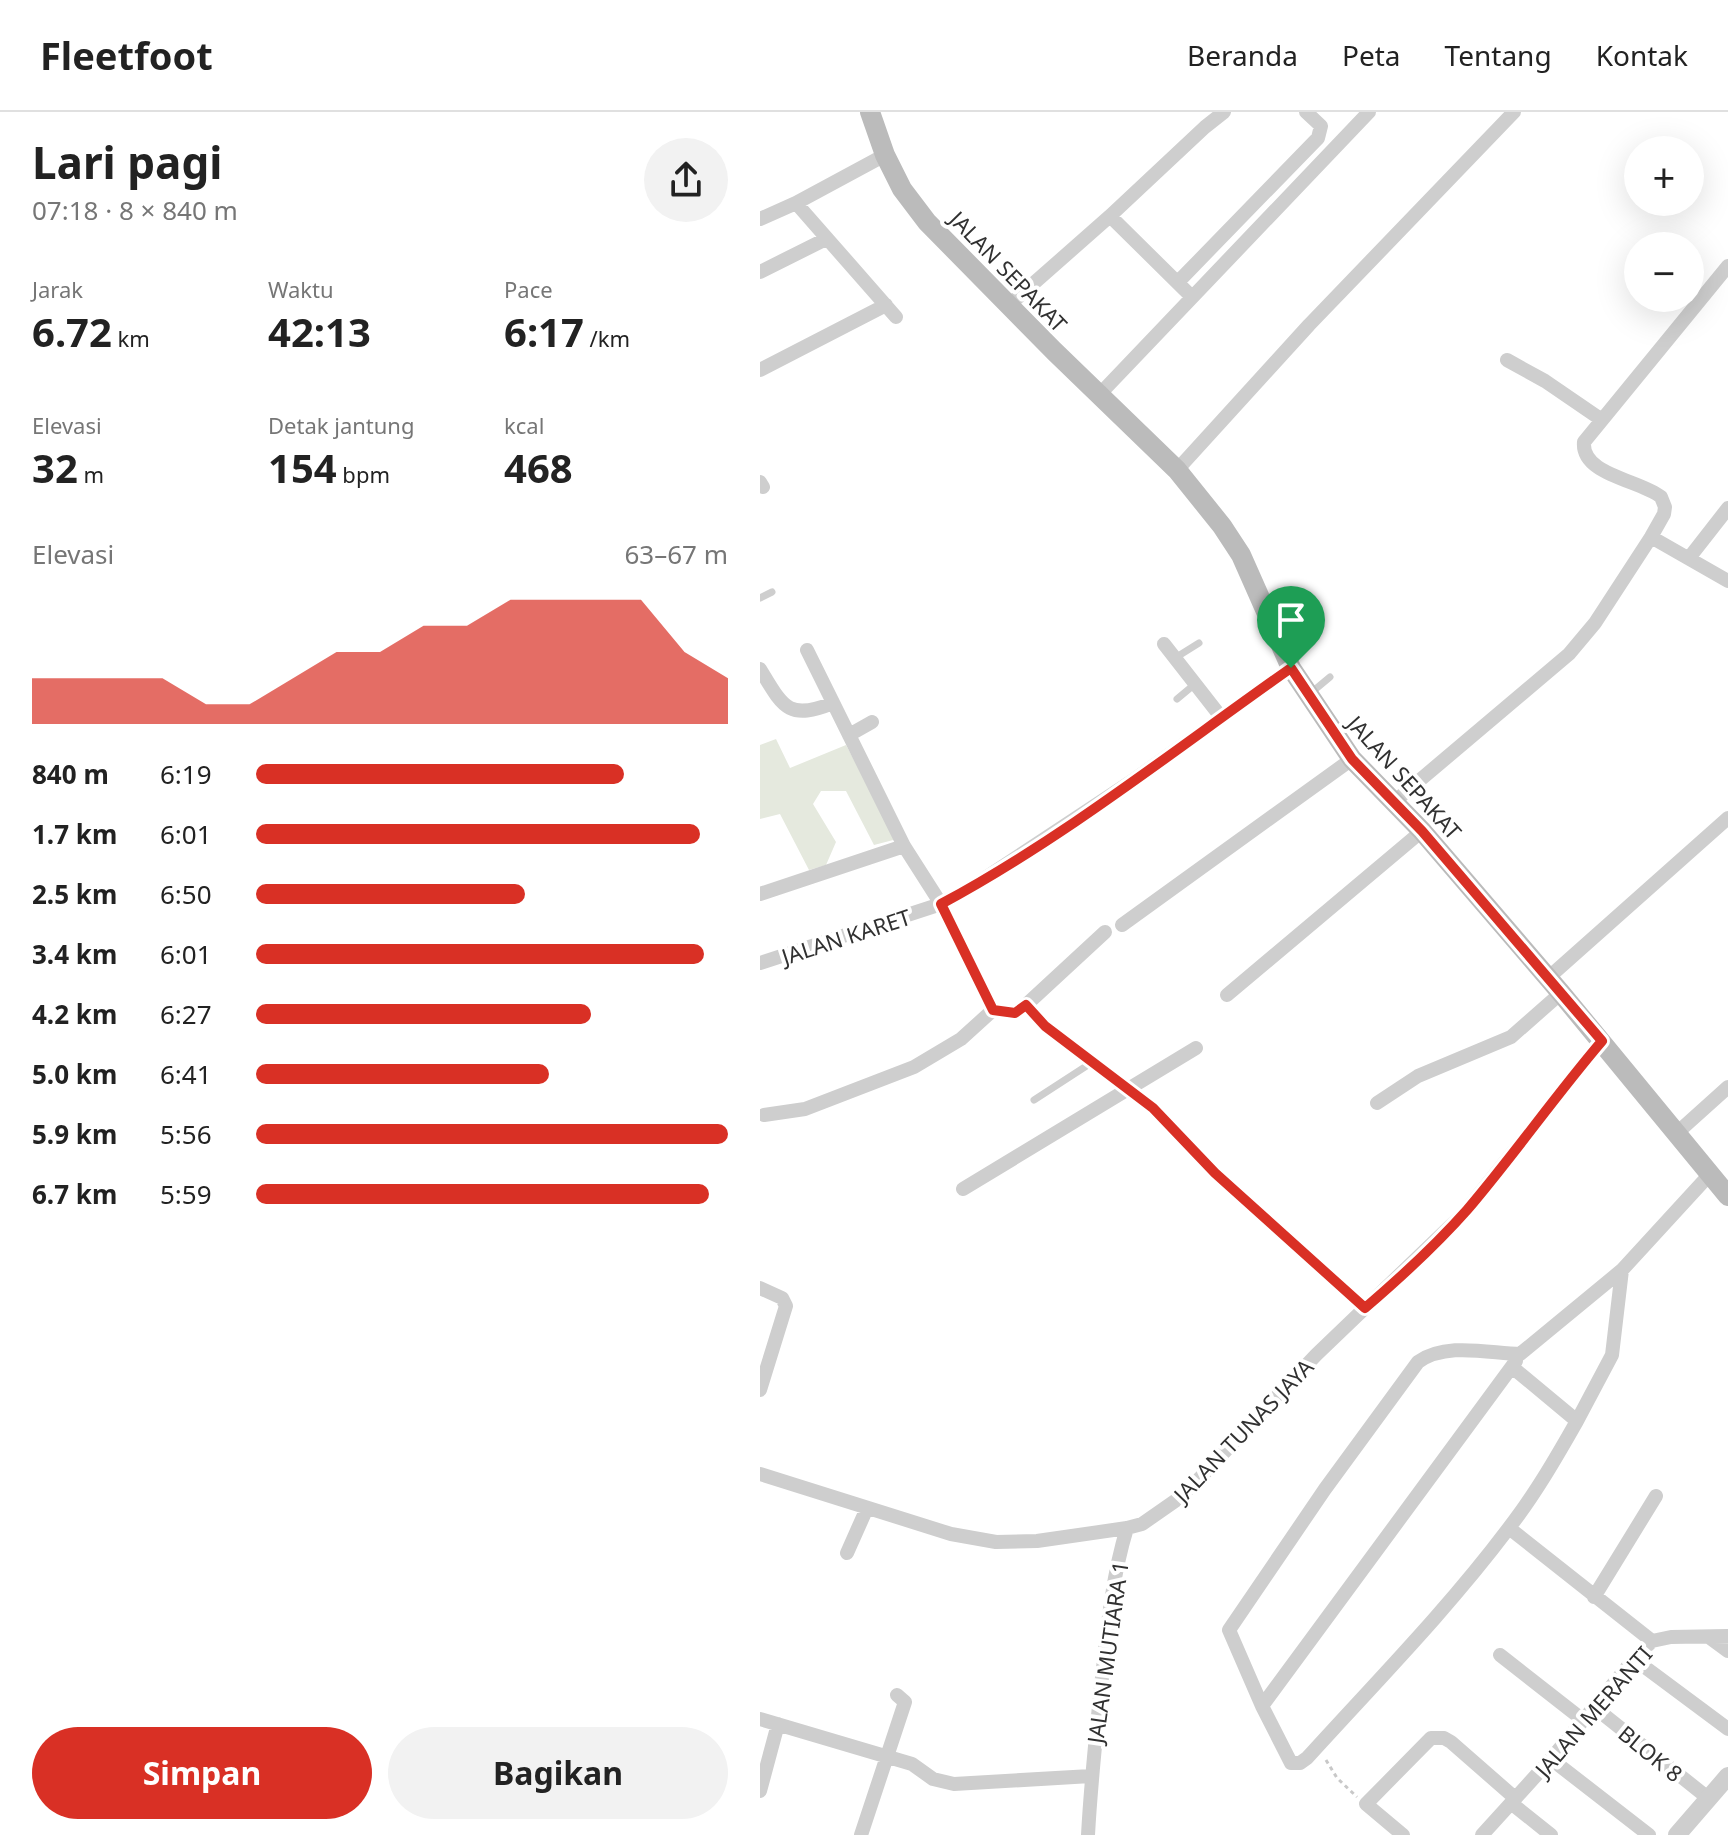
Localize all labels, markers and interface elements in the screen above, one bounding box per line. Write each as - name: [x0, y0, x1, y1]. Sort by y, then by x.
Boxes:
- text: Fleetfoot: [40, 29, 213, 81]
- text: Beranda: [1187, 36, 1298, 74]
- text: Peta: [1342, 36, 1401, 74]
- text: Tentang: [1445, 36, 1552, 74]
- text: Kontak: [1596, 36, 1688, 74]
- text: Lari pagi: [32, 132, 222, 192]
- map controls: [1624, 136, 1704, 312]
- button: +: [1624, 136, 1704, 216]
- button: share: [644, 138, 728, 222]
- text: 07:18 · 8 × 840 m: [32, 192, 238, 228]
- street label: JALAN SEPAKAT: [942, 203, 1074, 338]
- button: −: [1624, 232, 1704, 312]
- text: Jarak: [32, 274, 83, 304]
- text: Waktu: [268, 274, 334, 304]
- text: Pace: [504, 274, 553, 304]
- text: 6.72: [32, 304, 112, 359]
- text: 42:13: [268, 304, 371, 359]
- text: 6:17: [504, 304, 584, 359]
- text: km: [112, 323, 150, 353]
- text: /km: [584, 323, 630, 353]
- text: Elevasi: [32, 410, 102, 440]
- text: Detak jantung: [268, 410, 415, 440]
- text: kcal: [504, 410, 544, 440]
- text: 32: [32, 440, 78, 495]
- text: 154: [268, 440, 337, 495]
- text: 468: [504, 440, 573, 495]
- text: m: [78, 459, 104, 489]
- text: bpm: [337, 459, 390, 489]
- text: Elevasi: [32, 536, 114, 572]
- text: 63–67 m: [624, 536, 728, 572]
- pin: [1257, 586, 1325, 668]
- icon: arrive: [1269, 598, 1313, 642]
- street label: JALAN SEPAKAT: [1340, 707, 1469, 845]
- text: 840 m: [32, 756, 109, 792]
- text: 6:19: [160, 756, 212, 792]
- text: 1.7 km: [32, 816, 117, 852]
- text: 6:01: [160, 816, 212, 852]
- text: 2.5 km: [32, 876, 117, 912]
- text: 6:50: [160, 876, 212, 912]
- street label: JALAN KARET: [776, 901, 914, 972]
- text: 3.4 km: [32, 936, 117, 972]
- text: 6:01: [160, 936, 212, 972]
- text: 4.2 km: [32, 996, 117, 1032]
- text: 6:27: [160, 996, 212, 1032]
- text: 5.0 km: [32, 1056, 117, 1092]
- text: 6:41: [160, 1056, 212, 1092]
- text: 5.9 km: [32, 1116, 117, 1152]
- text: 5:56: [160, 1116, 212, 1152]
- text: 6.7 km: [32, 1176, 117, 1212]
- text: 5:59: [160, 1176, 212, 1212]
- street label: JALAN TUNAS JAYA: [1165, 1351, 1320, 1510]
- street label: JALAN MUTIARA 1: [1079, 1559, 1135, 1747]
- street label: JALAN MERANTI: [1526, 1639, 1658, 1784]
- street label: BLOK 8: [1613, 1718, 1689, 1788]
- button: Simpan: [32, 1727, 372, 1819]
- button: Bagikan: [388, 1727, 728, 1819]

